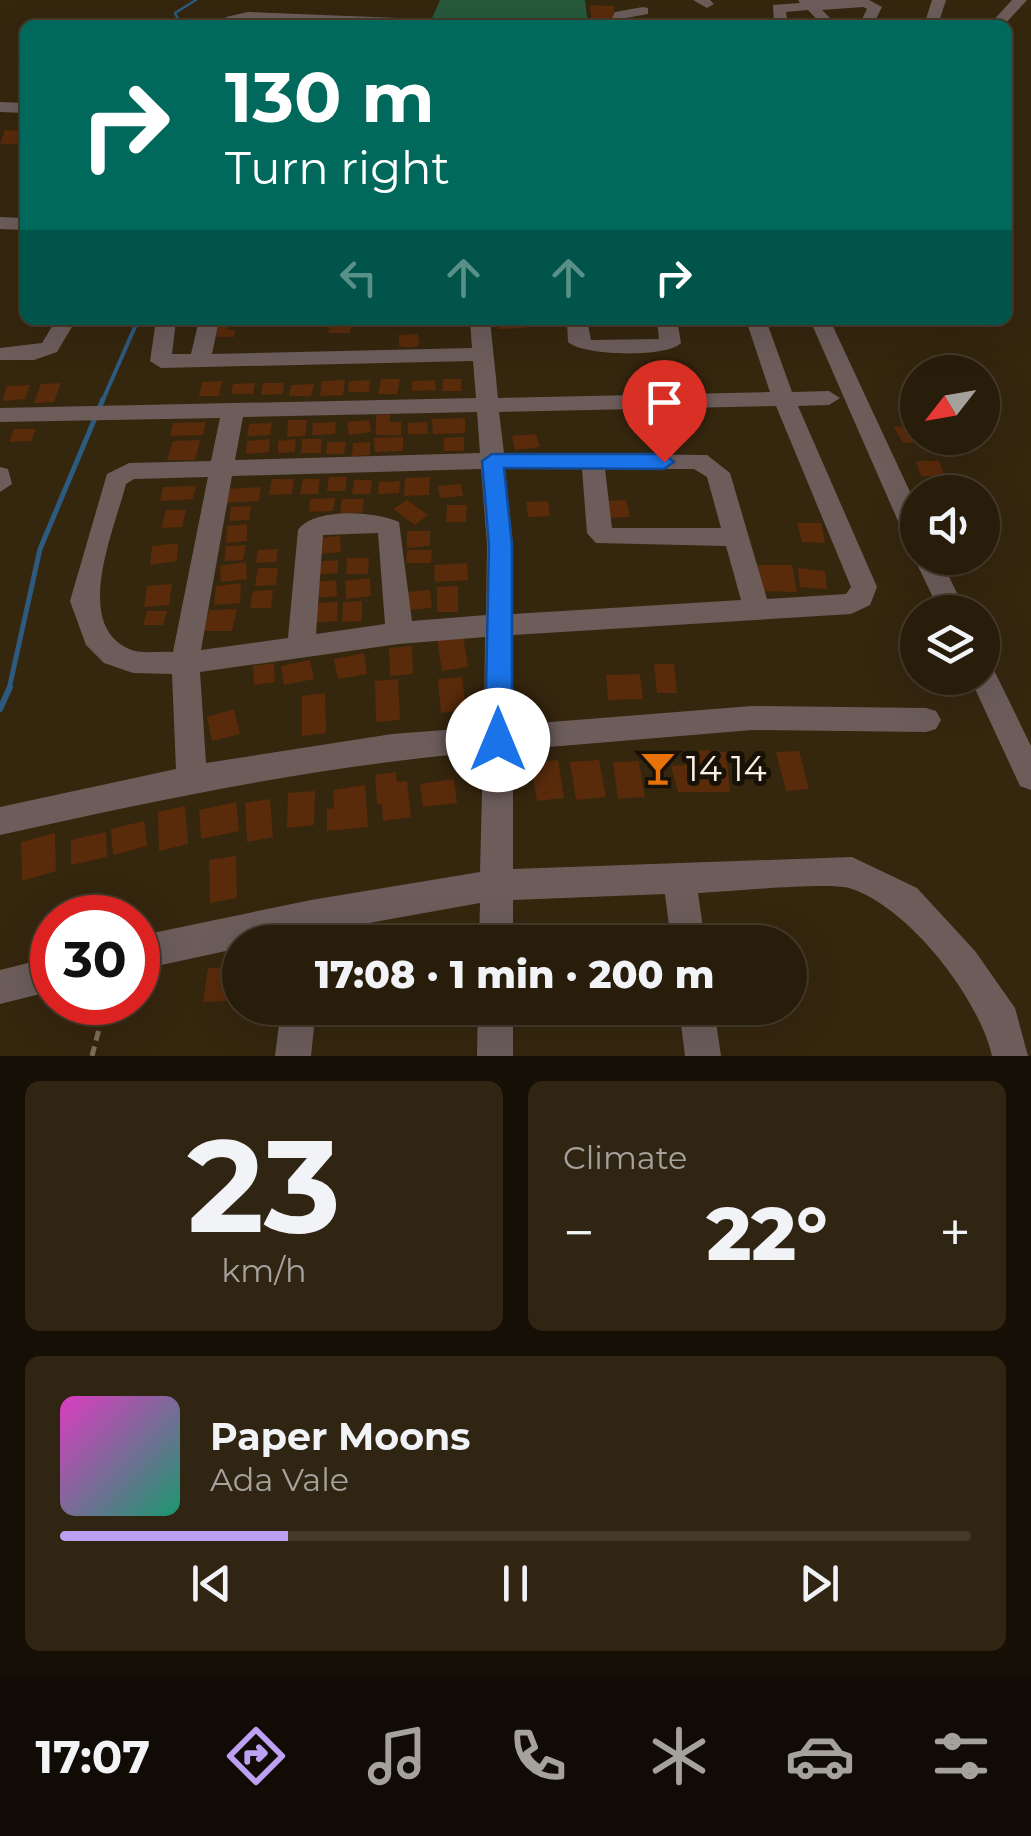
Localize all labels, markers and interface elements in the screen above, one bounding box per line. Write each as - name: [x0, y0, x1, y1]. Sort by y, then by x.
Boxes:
- text: 130 m: [225, 54, 435, 140]
- icon: right: [60, 60, 190, 190]
- text: Turn right: [225, 140, 450, 195]
- icon: left: [331, 250, 386, 305]
- icon: ahead: [436, 250, 491, 305]
- icon: ahead: [541, 250, 596, 305]
- icon: right: [646, 250, 701, 305]
- north arrow: [900, 355, 1000, 455]
- map controls: [900, 355, 1000, 695]
- pin: [622, 360, 707, 463]
- icon: arrive: [637, 375, 692, 430]
- button: sound: [900, 475, 1000, 575]
- button: layers: [900, 595, 1000, 695]
- position arrow: [446, 688, 550, 792]
- place label: 14 14: [686, 747, 767, 790]
- bar icon: 14 14: [639, 749, 677, 787]
- speed limit sign: 30: [30, 895, 160, 1025]
- text: 17:08 · 1 min · 200 m: [315, 951, 714, 998]
- text: 23: [187, 1106, 341, 1265]
- text: Climate: [563, 1138, 687, 1177]
- text: 22°: [706, 1187, 828, 1279]
- text: −: [563, 1199, 595, 1266]
- text: +: [939, 1199, 971, 1266]
- text: km/h: [221, 1251, 307, 1290]
- text: Paper Moons: [210, 1413, 471, 1460]
- text: Ada Vale: [210, 1460, 349, 1499]
- icon: previous: [184, 1556, 239, 1611]
- icon: pause: [488, 1556, 543, 1611]
- icon: next: [792, 1556, 847, 1611]
- icon: directions: [221, 1721, 291, 1791]
- icon: music: [362, 1721, 432, 1791]
- icon: phone: [503, 1721, 573, 1791]
- icon: climate: [644, 1721, 714, 1791]
- icon: car: [785, 1721, 855, 1791]
- icon: filters: [926, 1721, 996, 1791]
- text: 17:07: [35, 1729, 150, 1784]

